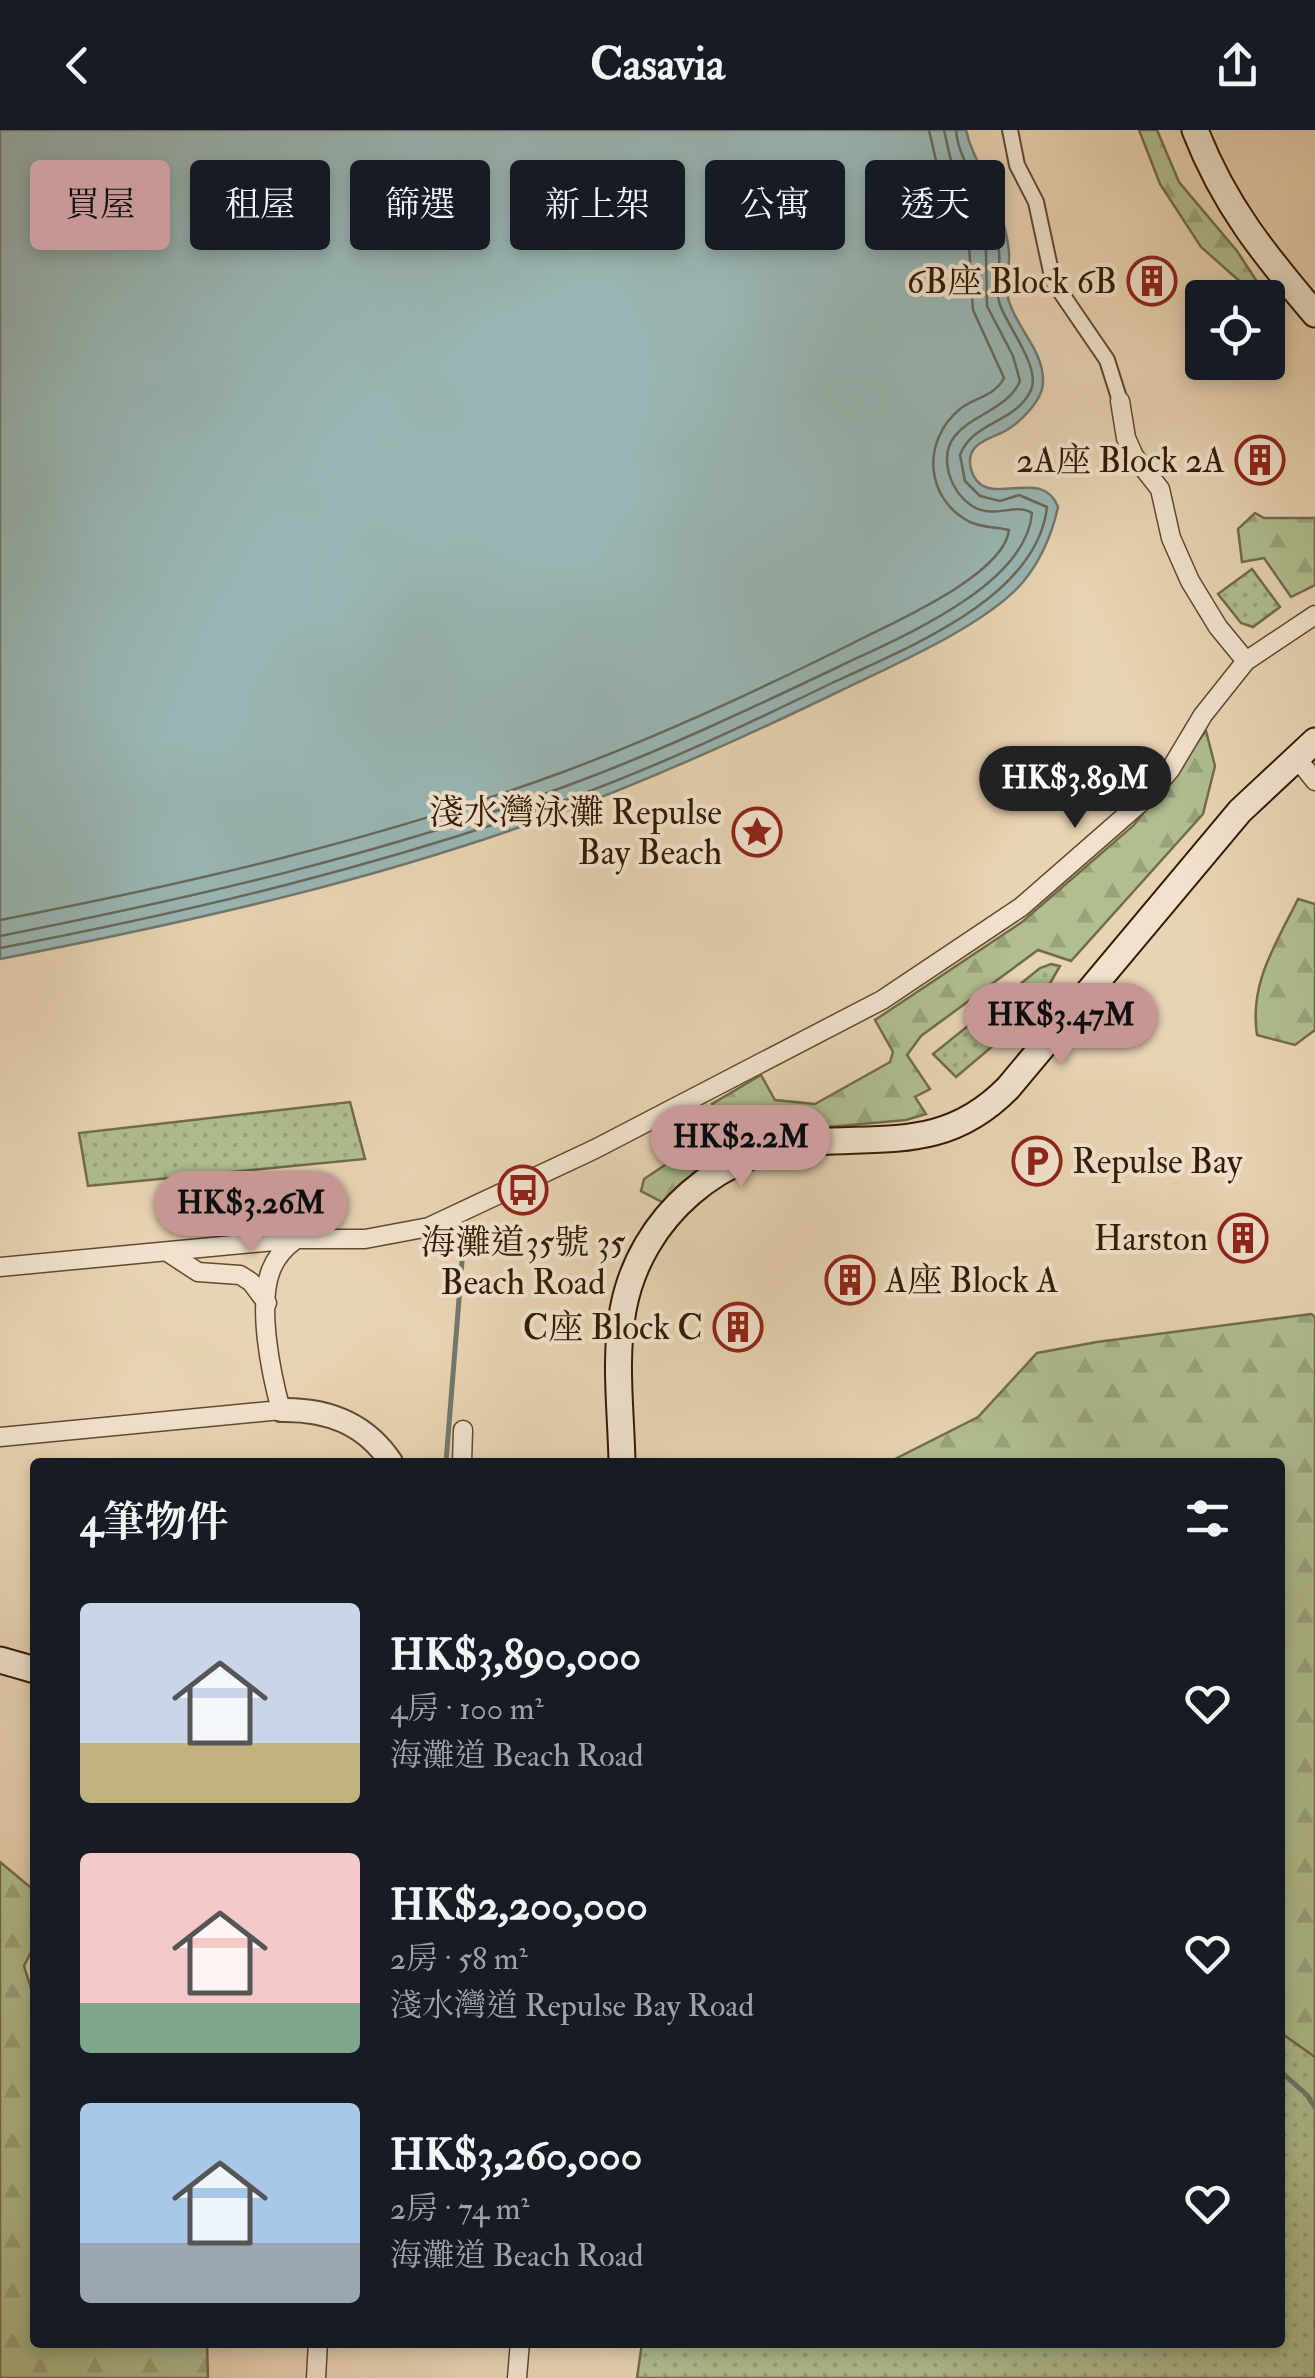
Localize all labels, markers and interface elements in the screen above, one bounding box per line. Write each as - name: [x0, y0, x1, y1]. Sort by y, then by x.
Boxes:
- text: Casavia: [590, 37, 725, 93]
- icon: back: [50, 38, 105, 93]
- icon: share: [1210, 38, 1265, 93]
- chip: 買屋: [30, 160, 170, 250]
- chip: 租屋: [190, 160, 330, 250]
- chip: 篩選: [350, 160, 490, 250]
- chip: 新上架: [510, 160, 685, 250]
- chip: 公寓: [705, 160, 845, 250]
- chip: 透天: [865, 160, 1005, 250]
- building icon: 6B座 Block 6B: [1126, 255, 1178, 307]
- place label: 6B座 Block 6B: [907, 260, 1117, 304]
- map controls: [1185, 280, 1285, 380]
- button: locate: [1185, 280, 1285, 380]
- building icon: 2A座 Block 2A: [1234, 434, 1286, 486]
- place label: 2A座 Block 2A: [1016, 439, 1225, 483]
- pin: HK$3.89M: [972, 746, 1178, 831]
- text: HK$3.89M: [1001, 758, 1149, 798]
- place label: 淺水灣泳灘 Repulse Bay Beach: [429, 791, 722, 875]
- place icon: 淺水灣泳灘 Repulse Bay Beach: [731, 806, 783, 858]
- pin: HK$3.47M: [958, 983, 1164, 1068]
- text: HK$3.47M: [987, 995, 1135, 1035]
- pin: HK$2.2M: [649, 1105, 833, 1190]
- text: HK$2.2M: [673, 1117, 809, 1157]
- parking icon: Repulse Bay: [1011, 1135, 1063, 1187]
- place label: Repulse Bay: [1072, 1140, 1243, 1184]
- bus stop icon: 海灘道35號 35 Beach Road: [497, 1164, 549, 1216]
- pin: HK$3.26M: [148, 1171, 354, 1256]
- text: HK$3.26M: [177, 1183, 325, 1223]
- building icon: Harston: [1217, 1212, 1269, 1264]
- place label: Harston: [1094, 1217, 1208, 1261]
- place label: 海灘道35號 35 Beach Road: [421, 1221, 626, 1305]
- building icon: A座 Block A: [824, 1254, 876, 1306]
- place label: A座 Block A: [884, 1259, 1059, 1303]
- building icon: C座 Block C: [712, 1301, 764, 1353]
- place label: C座 Block C: [523, 1306, 703, 1350]
- icon: filters: [1180, 1491, 1235, 1546]
- text: 4筆物件: [80, 1497, 229, 1549]
- text: HK$3,890,000: [390, 1630, 641, 1682]
- icon: home: [160, 1643, 280, 1763]
- icon: heart: [1180, 1676, 1235, 1731]
- text: 4房 · 100 m²: [390, 1689, 544, 1729]
- text: 海灘道 Beach Road: [390, 1736, 644, 1776]
- text: HK$2,200,000: [390, 1880, 648, 1932]
- icon: home: [160, 1893, 280, 2013]
- icon: heart: [1180, 1926, 1235, 1981]
- text: 2房 · 58 m²: [390, 1939, 528, 1979]
- text: 淺水灣道 Repulse Bay Road: [390, 1986, 754, 2026]
- text: HK$3,260,000: [390, 2130, 642, 2182]
- icon: home: [160, 2143, 280, 2263]
- icon: heart: [1180, 2176, 1235, 2231]
- text: 2房 · 74 m²: [390, 2189, 530, 2229]
- text: 海灘道 Beach Road: [390, 2236, 644, 2276]

